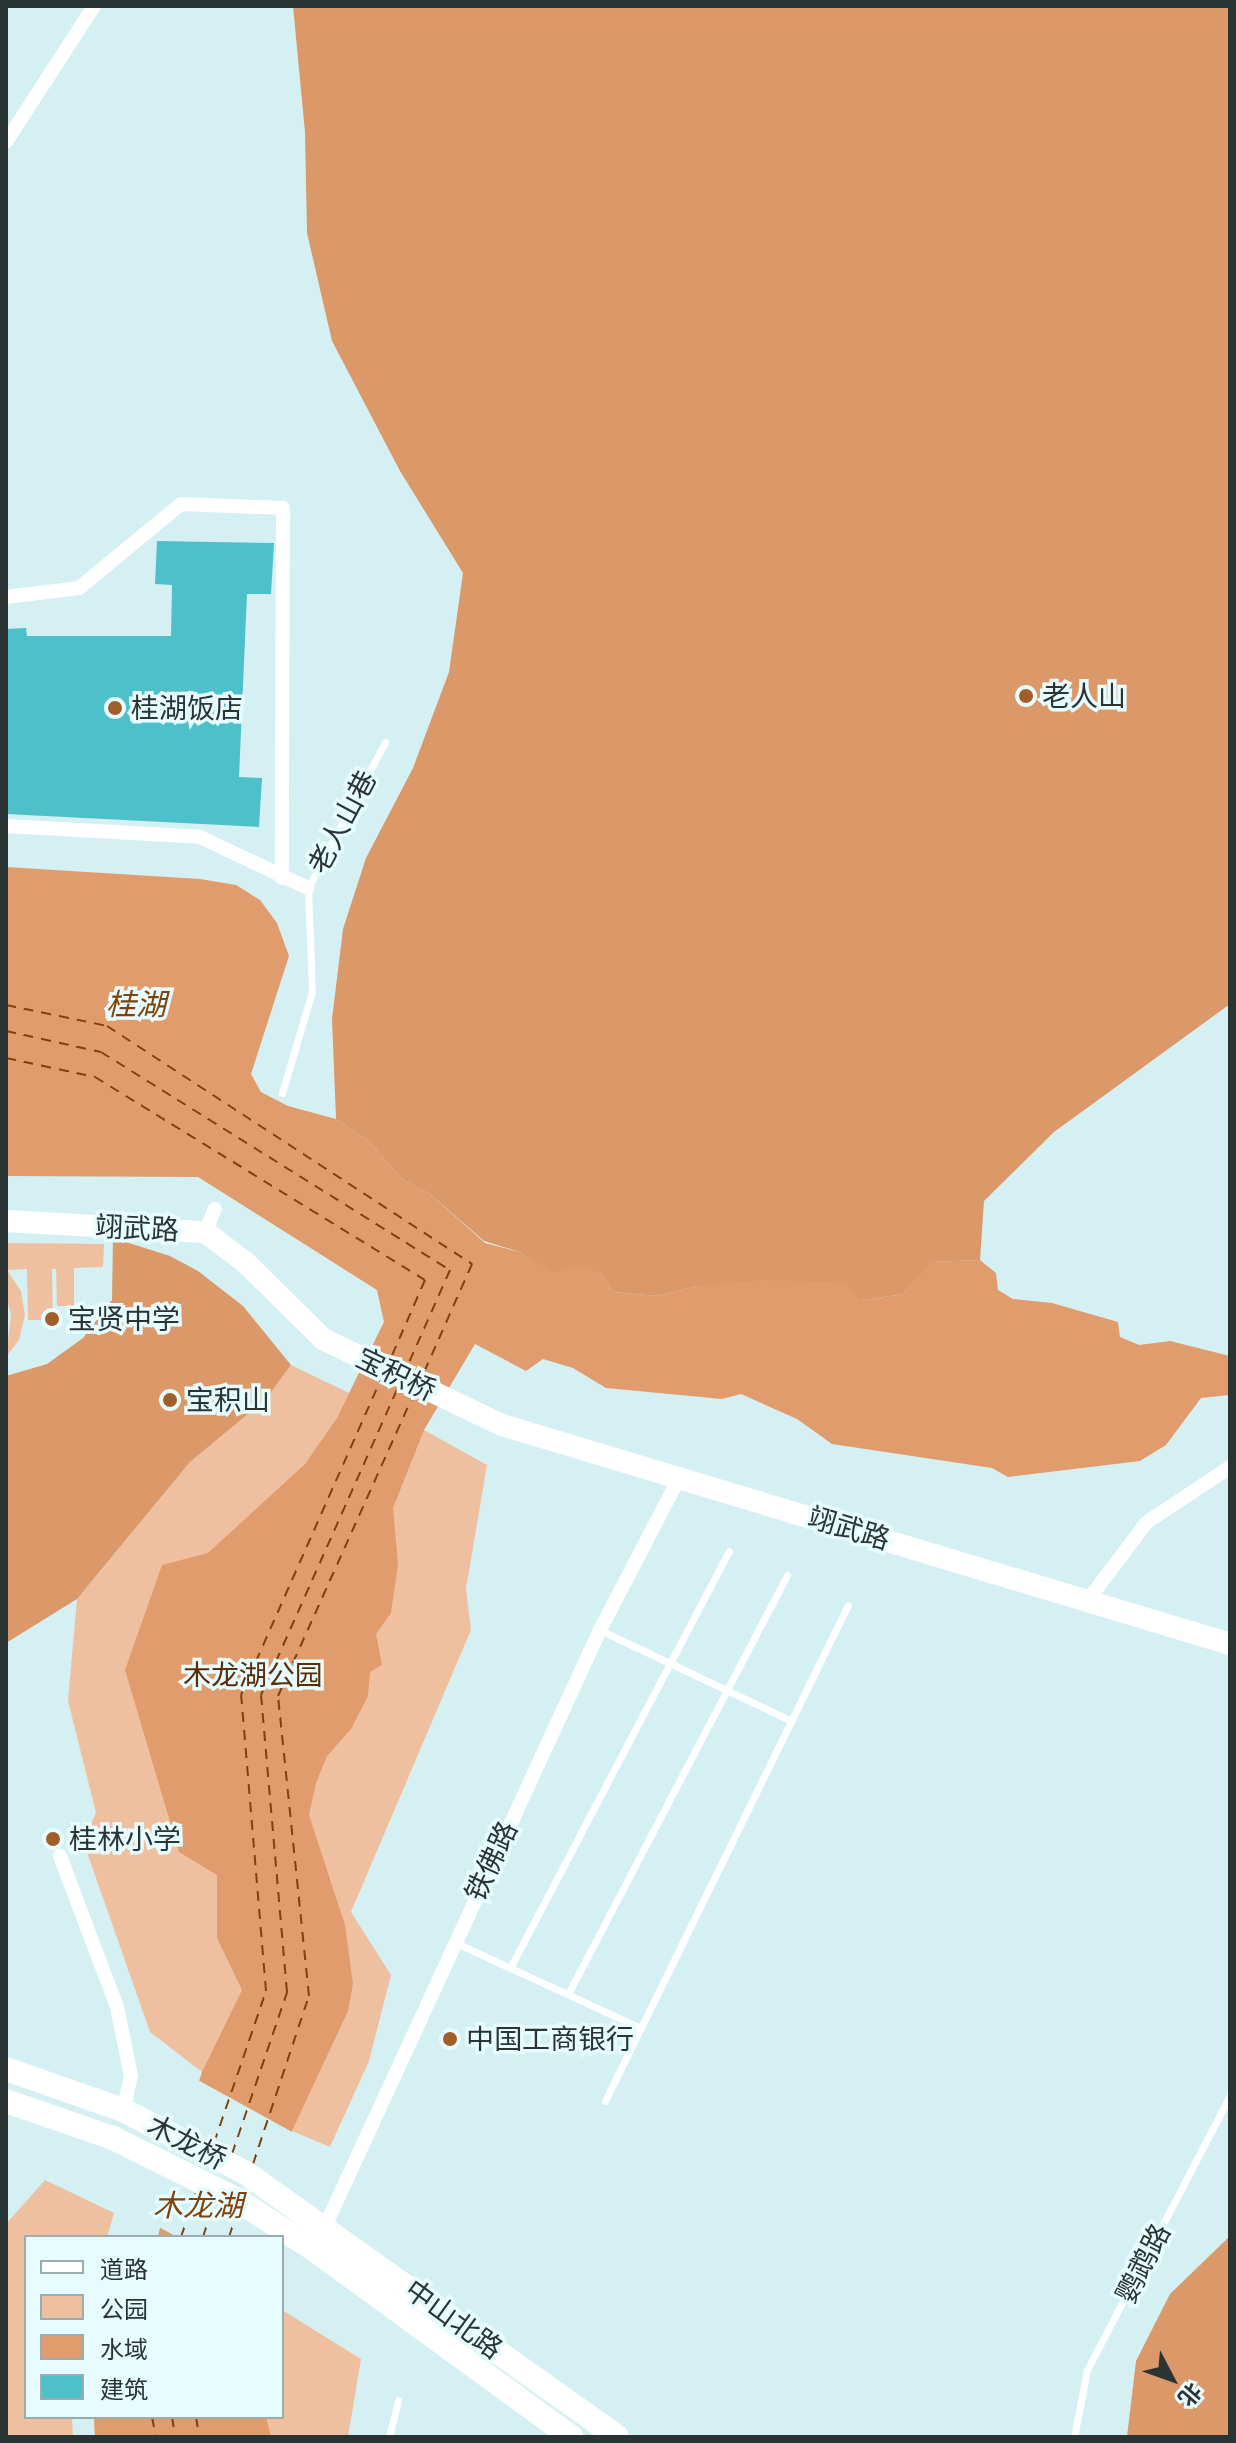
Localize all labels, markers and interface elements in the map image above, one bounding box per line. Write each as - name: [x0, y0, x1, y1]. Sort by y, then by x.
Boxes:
- place label: 老人山: [1042, 679, 1126, 713]
- marker: 老人山: [1017, 687, 1035, 705]
- place label: 桂湖饭店: [131, 691, 243, 725]
- marker: 桂湖饭店: [106, 699, 124, 717]
- street label: 老人山巷: [301, 765, 383, 879]
- water label: 桂湖: [106, 986, 166, 1022]
- street label: 翊武路: [94, 1209, 180, 1247]
- place label: 宝贤中学: [68, 1302, 180, 1336]
- marker: 宝贤中学: [43, 1310, 61, 1328]
- street label: 宝积桥: [351, 1340, 441, 1408]
- place label: 宝积山: [186, 1383, 270, 1417]
- marker: 宝积山: [161, 1391, 179, 1409]
- street label: 翊武路: [804, 1500, 894, 1556]
- park label: 木龙湖公园: [183, 1658, 323, 1692]
- street label: 铁佛路: [458, 1816, 524, 1906]
- place label: 桂林小学: [69, 1822, 181, 1856]
- marker: 桂林小学: [44, 1830, 62, 1848]
- place label: 中国工商银行: [466, 2022, 634, 2056]
- marker: 中国工商银行: [441, 2030, 459, 2048]
- street label: 木龙桥: [142, 2108, 232, 2176]
- water label: 木龙湖: [153, 2187, 243, 2223]
- street label: 鹦鹉路: [1109, 2218, 1177, 2308]
- legend: [24, 2235, 284, 2419]
- text: 道路: [100, 2256, 148, 2283]
- street label: 中山北路: [399, 2272, 509, 2366]
- text: 公园: [100, 2296, 148, 2323]
- text: 水域: [100, 2336, 148, 2363]
- north arrow: [1132, 2339, 1212, 2419]
- text: 建筑: [100, 2376, 148, 2403]
- text: 北: [1173, 2378, 1207, 2412]

